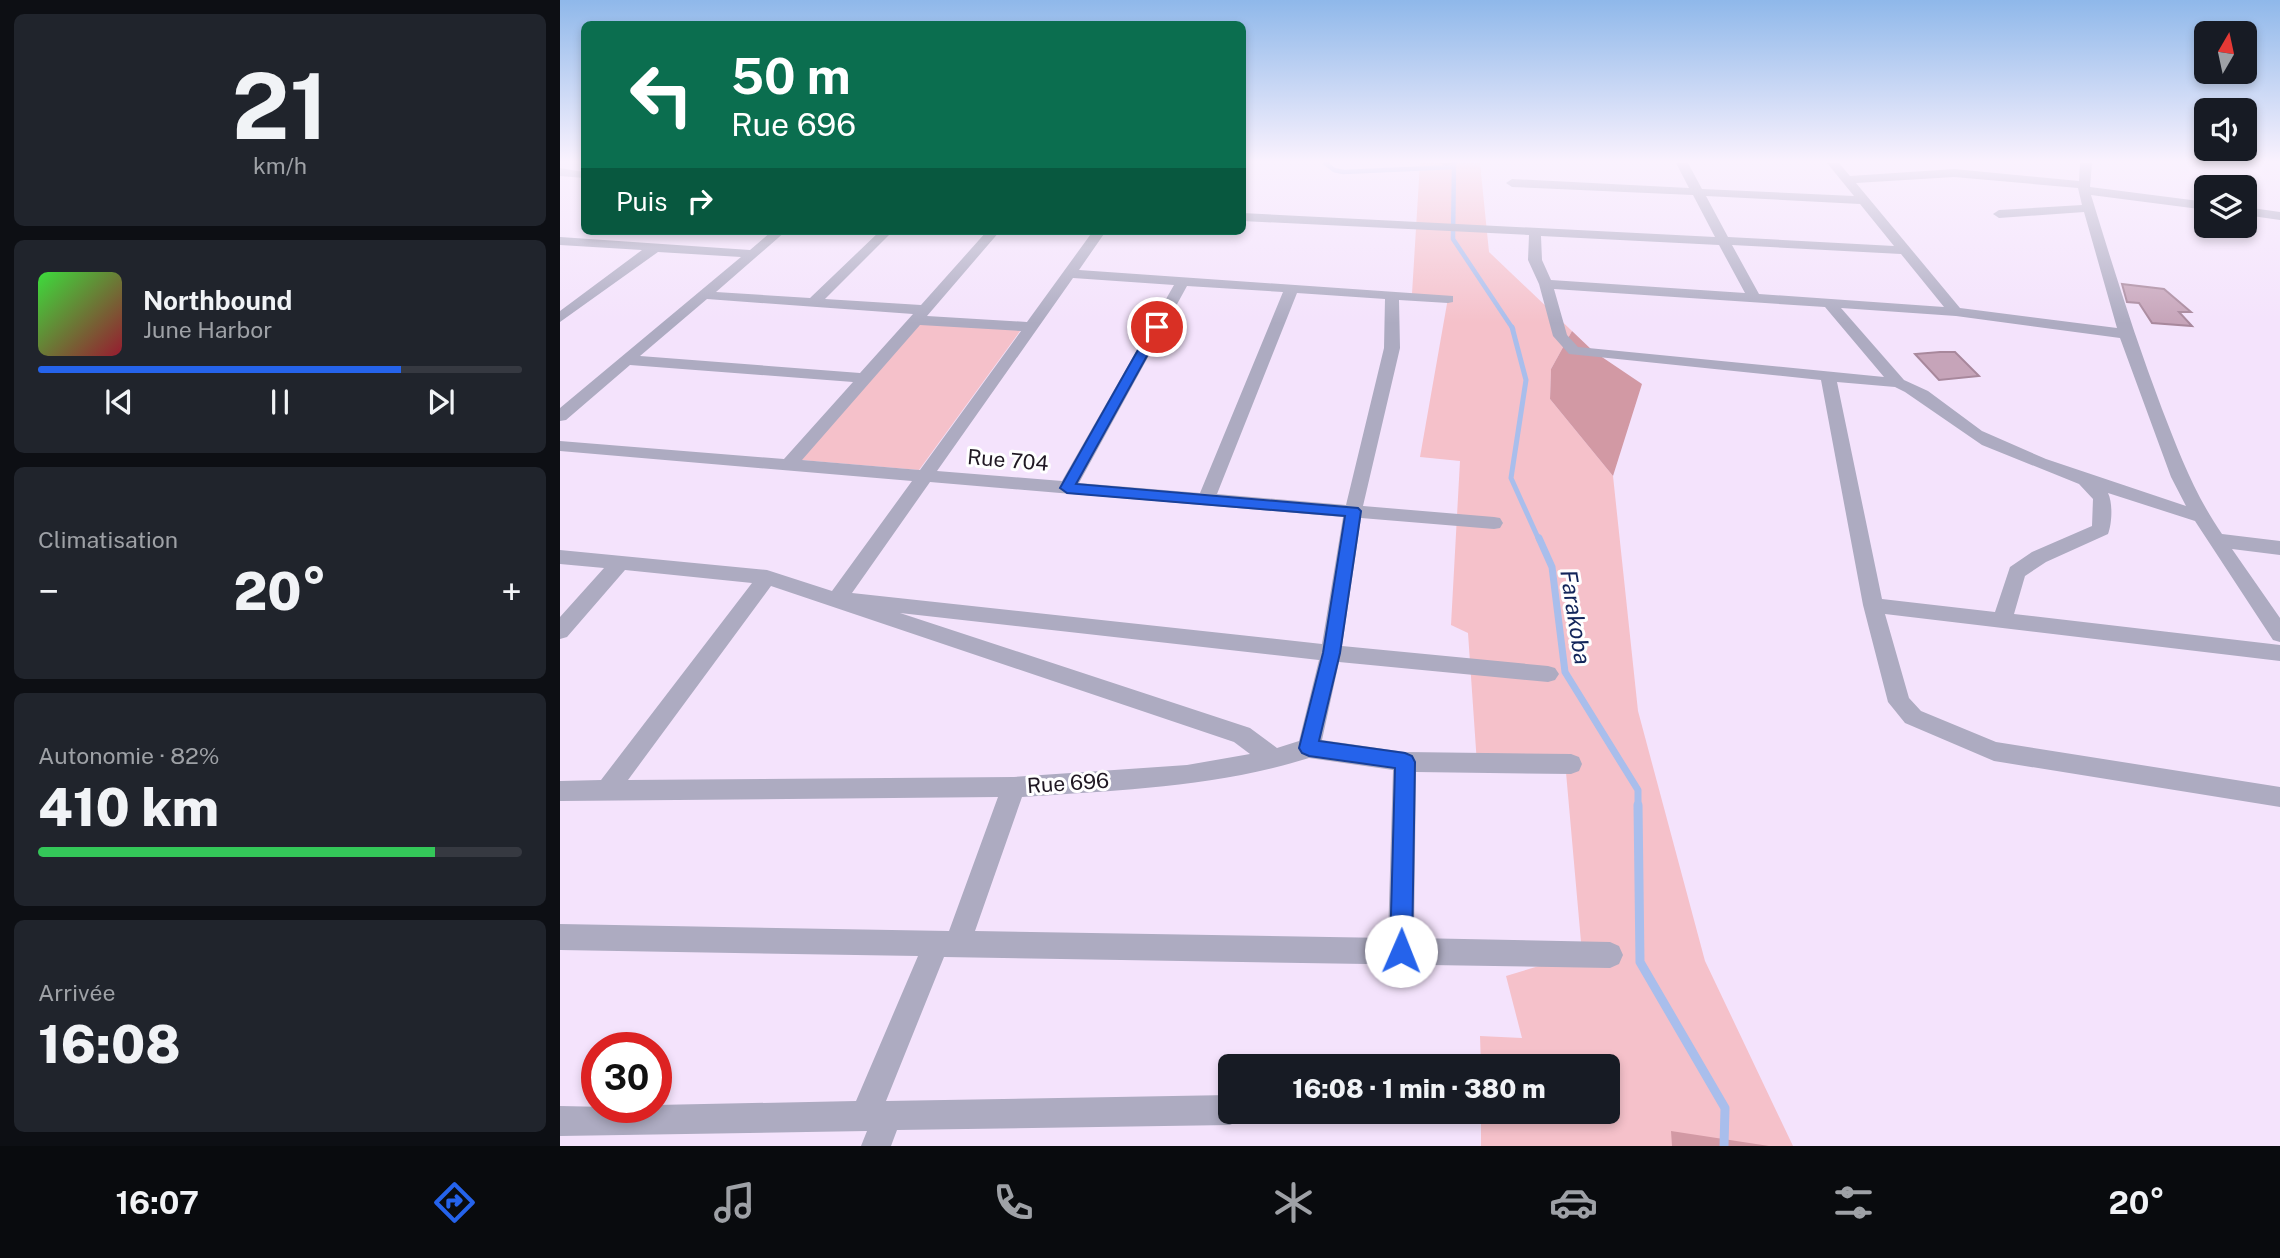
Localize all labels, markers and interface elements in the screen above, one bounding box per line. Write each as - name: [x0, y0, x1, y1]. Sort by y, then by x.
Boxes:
- north arrow: [2194, 21, 2258, 84]
- map controls: [2194, 21, 2257, 238]
- text: 50 m: [731, 47, 851, 105]
- icon: left: [616, 49, 707, 140]
- text: 21: [232, 53, 328, 159]
- button: sound: [2194, 98, 2257, 161]
- text: Rue 696: [731, 106, 856, 143]
- text: km/h: [253, 152, 307, 179]
- button: layers: [2194, 175, 2257, 238]
- icon: right: [681, 182, 719, 220]
- text: Puis: [616, 186, 667, 217]
- text: Northbound: [143, 285, 292, 316]
- pin: [1127, 297, 1187, 357]
- icon: arrive: [1138, 308, 1176, 346]
- text: June Harbor: [143, 316, 272, 343]
- icon: previous: [100, 383, 138, 421]
- icon: pause: [261, 383, 299, 421]
- icon: next: [422, 383, 460, 421]
- street label: Rue 704: [966, 444, 1050, 476]
- text: Climatisation: [38, 526, 178, 553]
- text: 20°: [233, 561, 327, 622]
- water label: Farakoba: [1555, 568, 1597, 666]
- text: −: [38, 569, 59, 614]
- text: +: [501, 569, 522, 614]
- text: Autonomie · 82%: [38, 742, 220, 769]
- street label: Rue 696: [1026, 768, 1110, 798]
- text: 410 km: [38, 777, 219, 838]
- position arrow: [1364, 914, 1438, 988]
- text: Arrivée: [38, 979, 115, 1006]
- text: 16:08: [38, 1014, 181, 1075]
- speed limit sign: 30: [581, 1032, 672, 1123]
- text: 16:08 · 1 min · 380 m: [1292, 1073, 1546, 1104]
- icon: directions: [430, 1178, 479, 1227]
- icon: music: [710, 1178, 759, 1227]
- icon: phone: [989, 1178, 1038, 1227]
- icon: climate: [1269, 1178, 1318, 1227]
- icon: car: [1549, 1178, 1598, 1227]
- icon: filters: [1829, 1178, 1878, 1227]
- text: 16:07: [115, 1184, 199, 1221]
- text: 20°: [2108, 1184, 2165, 1221]

